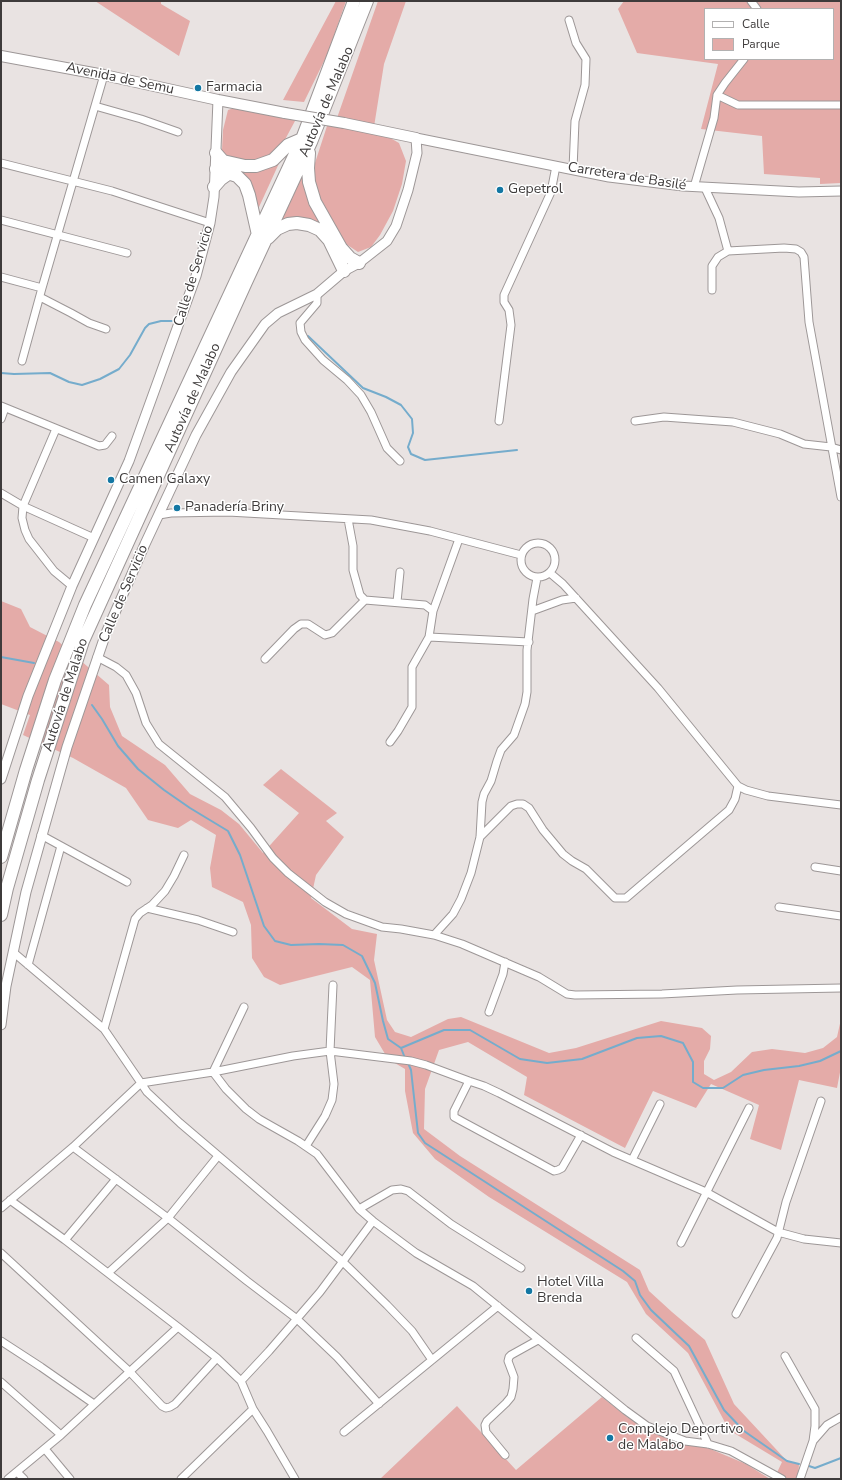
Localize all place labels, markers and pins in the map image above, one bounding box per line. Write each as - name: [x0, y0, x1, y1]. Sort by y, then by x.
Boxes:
- place label: Farmacia: [206, 80, 262, 96]
- marker: Farmacia: [193, 83, 203, 93]
- place label: Gepetrol: [508, 182, 563, 198]
- marker: Gepetrol: [495, 185, 505, 195]
- place label: Camen Galaxy: [119, 472, 210, 488]
- marker: Camen Galaxy: [106, 475, 116, 485]
- place label: Panadería Briny: [185, 500, 284, 516]
- marker: Panadería Briny: [172, 503, 182, 513]
- place label: Hotel Villa Brenda: [537, 1275, 604, 1308]
- marker: Hotel Villa Brenda: [524, 1286, 534, 1296]
- place label: Complejo Deportivo de Malabo: [618, 1422, 743, 1454]
- marker: Complejo Deportivo de Malabo: [605, 1433, 615, 1443]

